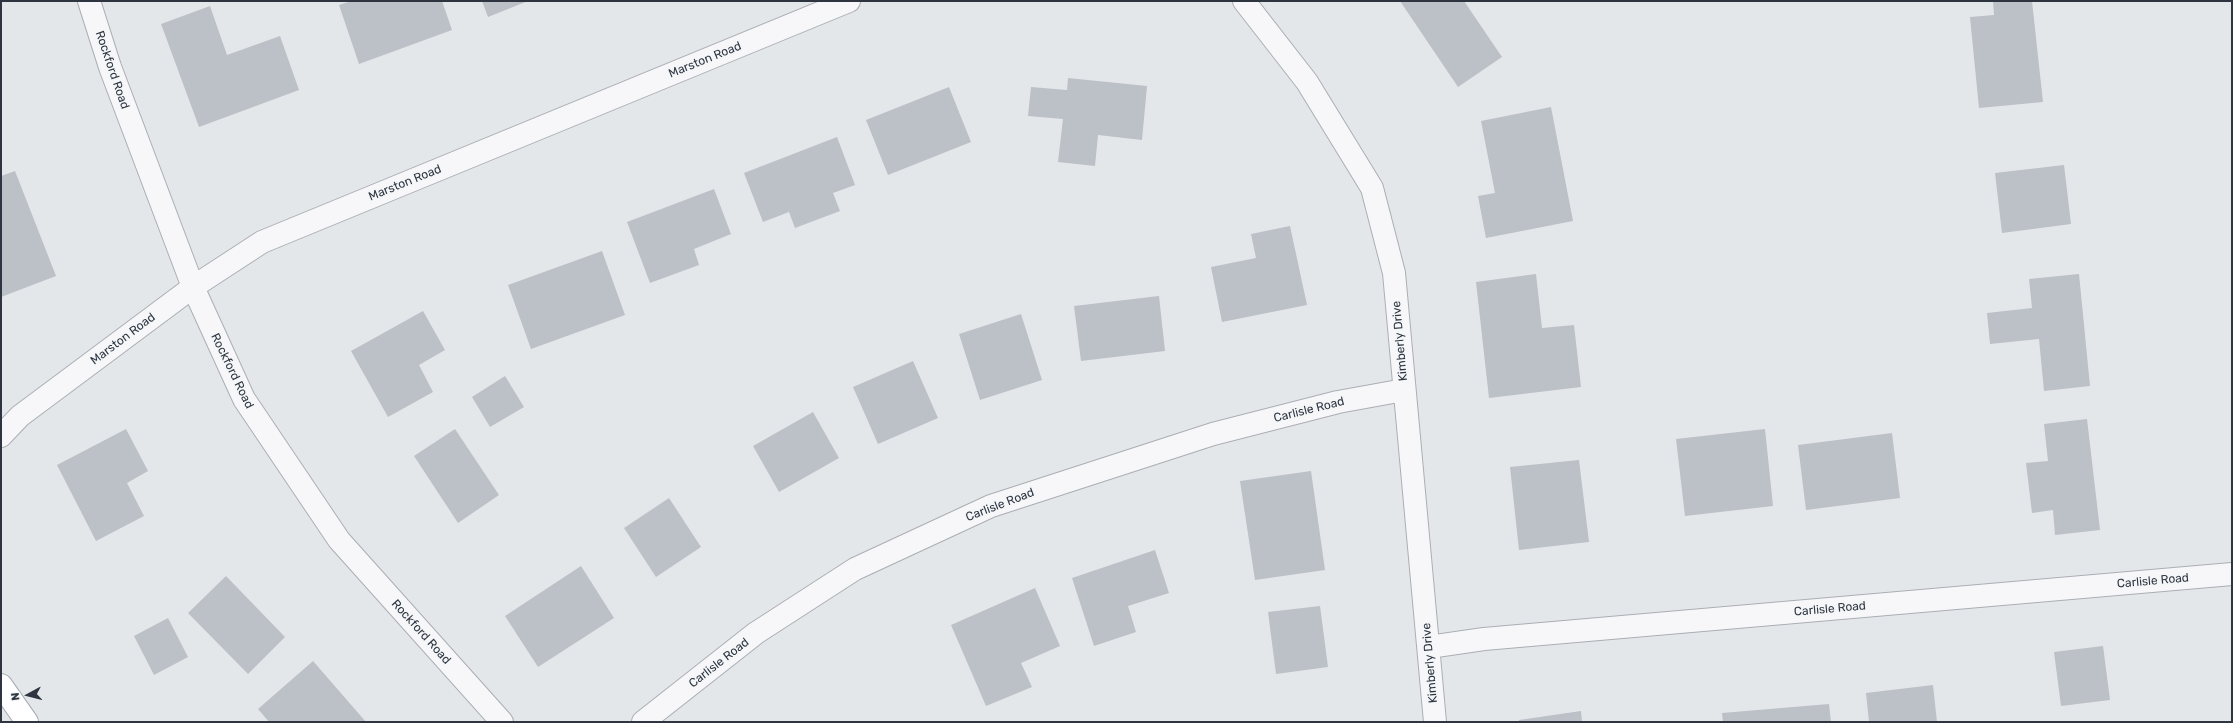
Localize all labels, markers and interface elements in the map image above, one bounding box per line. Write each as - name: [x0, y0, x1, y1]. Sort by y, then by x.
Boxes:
- street label: Rockford Road: [92, 29, 132, 111]
- street label: Marston Road: [667, 39, 743, 81]
- street label: Marston Road: [367, 162, 443, 204]
- street label: Kimberly Drive: [1389, 300, 1411, 382]
- street label: Marston Road: [88, 310, 158, 368]
- street label: Rockford Road: [208, 331, 256, 411]
- street label: Carlisle Road: [1272, 394, 1346, 426]
- street label: Carlisle Road: [964, 485, 1036, 525]
- street label: Carlisle Road: [2116, 571, 2190, 591]
- street label: Rockford Road: [388, 597, 454, 667]
- street label: Carlisle Road: [1793, 599, 1867, 619]
- street label: Kimberly Drive: [1419, 622, 1441, 704]
- street label: Carlisle Road: [686, 635, 752, 691]
- north arrow: [8, 675, 48, 715]
- text: N: [9, 692, 23, 701]

